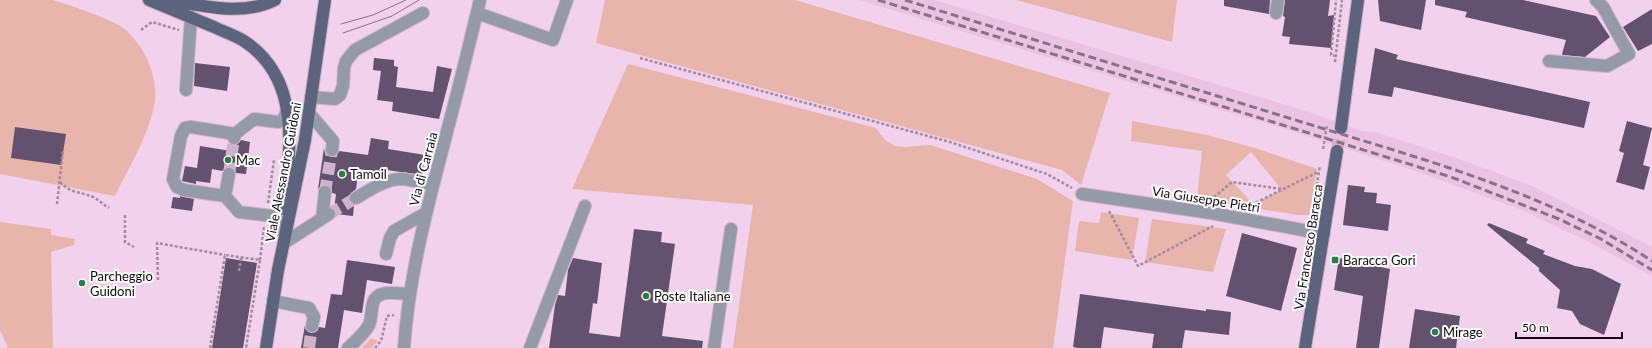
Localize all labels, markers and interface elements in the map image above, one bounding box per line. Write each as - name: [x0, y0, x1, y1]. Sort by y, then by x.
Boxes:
- street label: Viale Alessandro Guidoni: [262, 101, 304, 243]
- street label: Via di Carraia: [405, 130, 441, 208]
- place label: Mac: [236, 152, 261, 168]
- marker: Mac: [223, 155, 233, 165]
- place label: Tamoil: [350, 166, 387, 182]
- marker: Tamoil: [337, 169, 347, 179]
- street label: Via Giuseppe Pietri: [1151, 183, 1261, 215]
- street label: Via Francesco Baracca: [1290, 183, 1326, 311]
- place label: Baracca Gori: [1343, 252, 1416, 268]
- marker: Baracca Gori: [1330, 255, 1340, 265]
- place label: Parcheggio Guidoni: [90, 268, 153, 299]
- marker: Parcheggio Guidoni: [77, 278, 87, 288]
- place label: Poste Italiane: [654, 288, 731, 304]
- marker: Poste Italiane: [641, 291, 651, 301]
- scale bar: [1516, 314, 1622, 340]
- text: 50 m: [1522, 320, 1549, 335]
- place label: Mirage: [1443, 324, 1483, 340]
- marker: Mirage: [1430, 327, 1440, 337]

